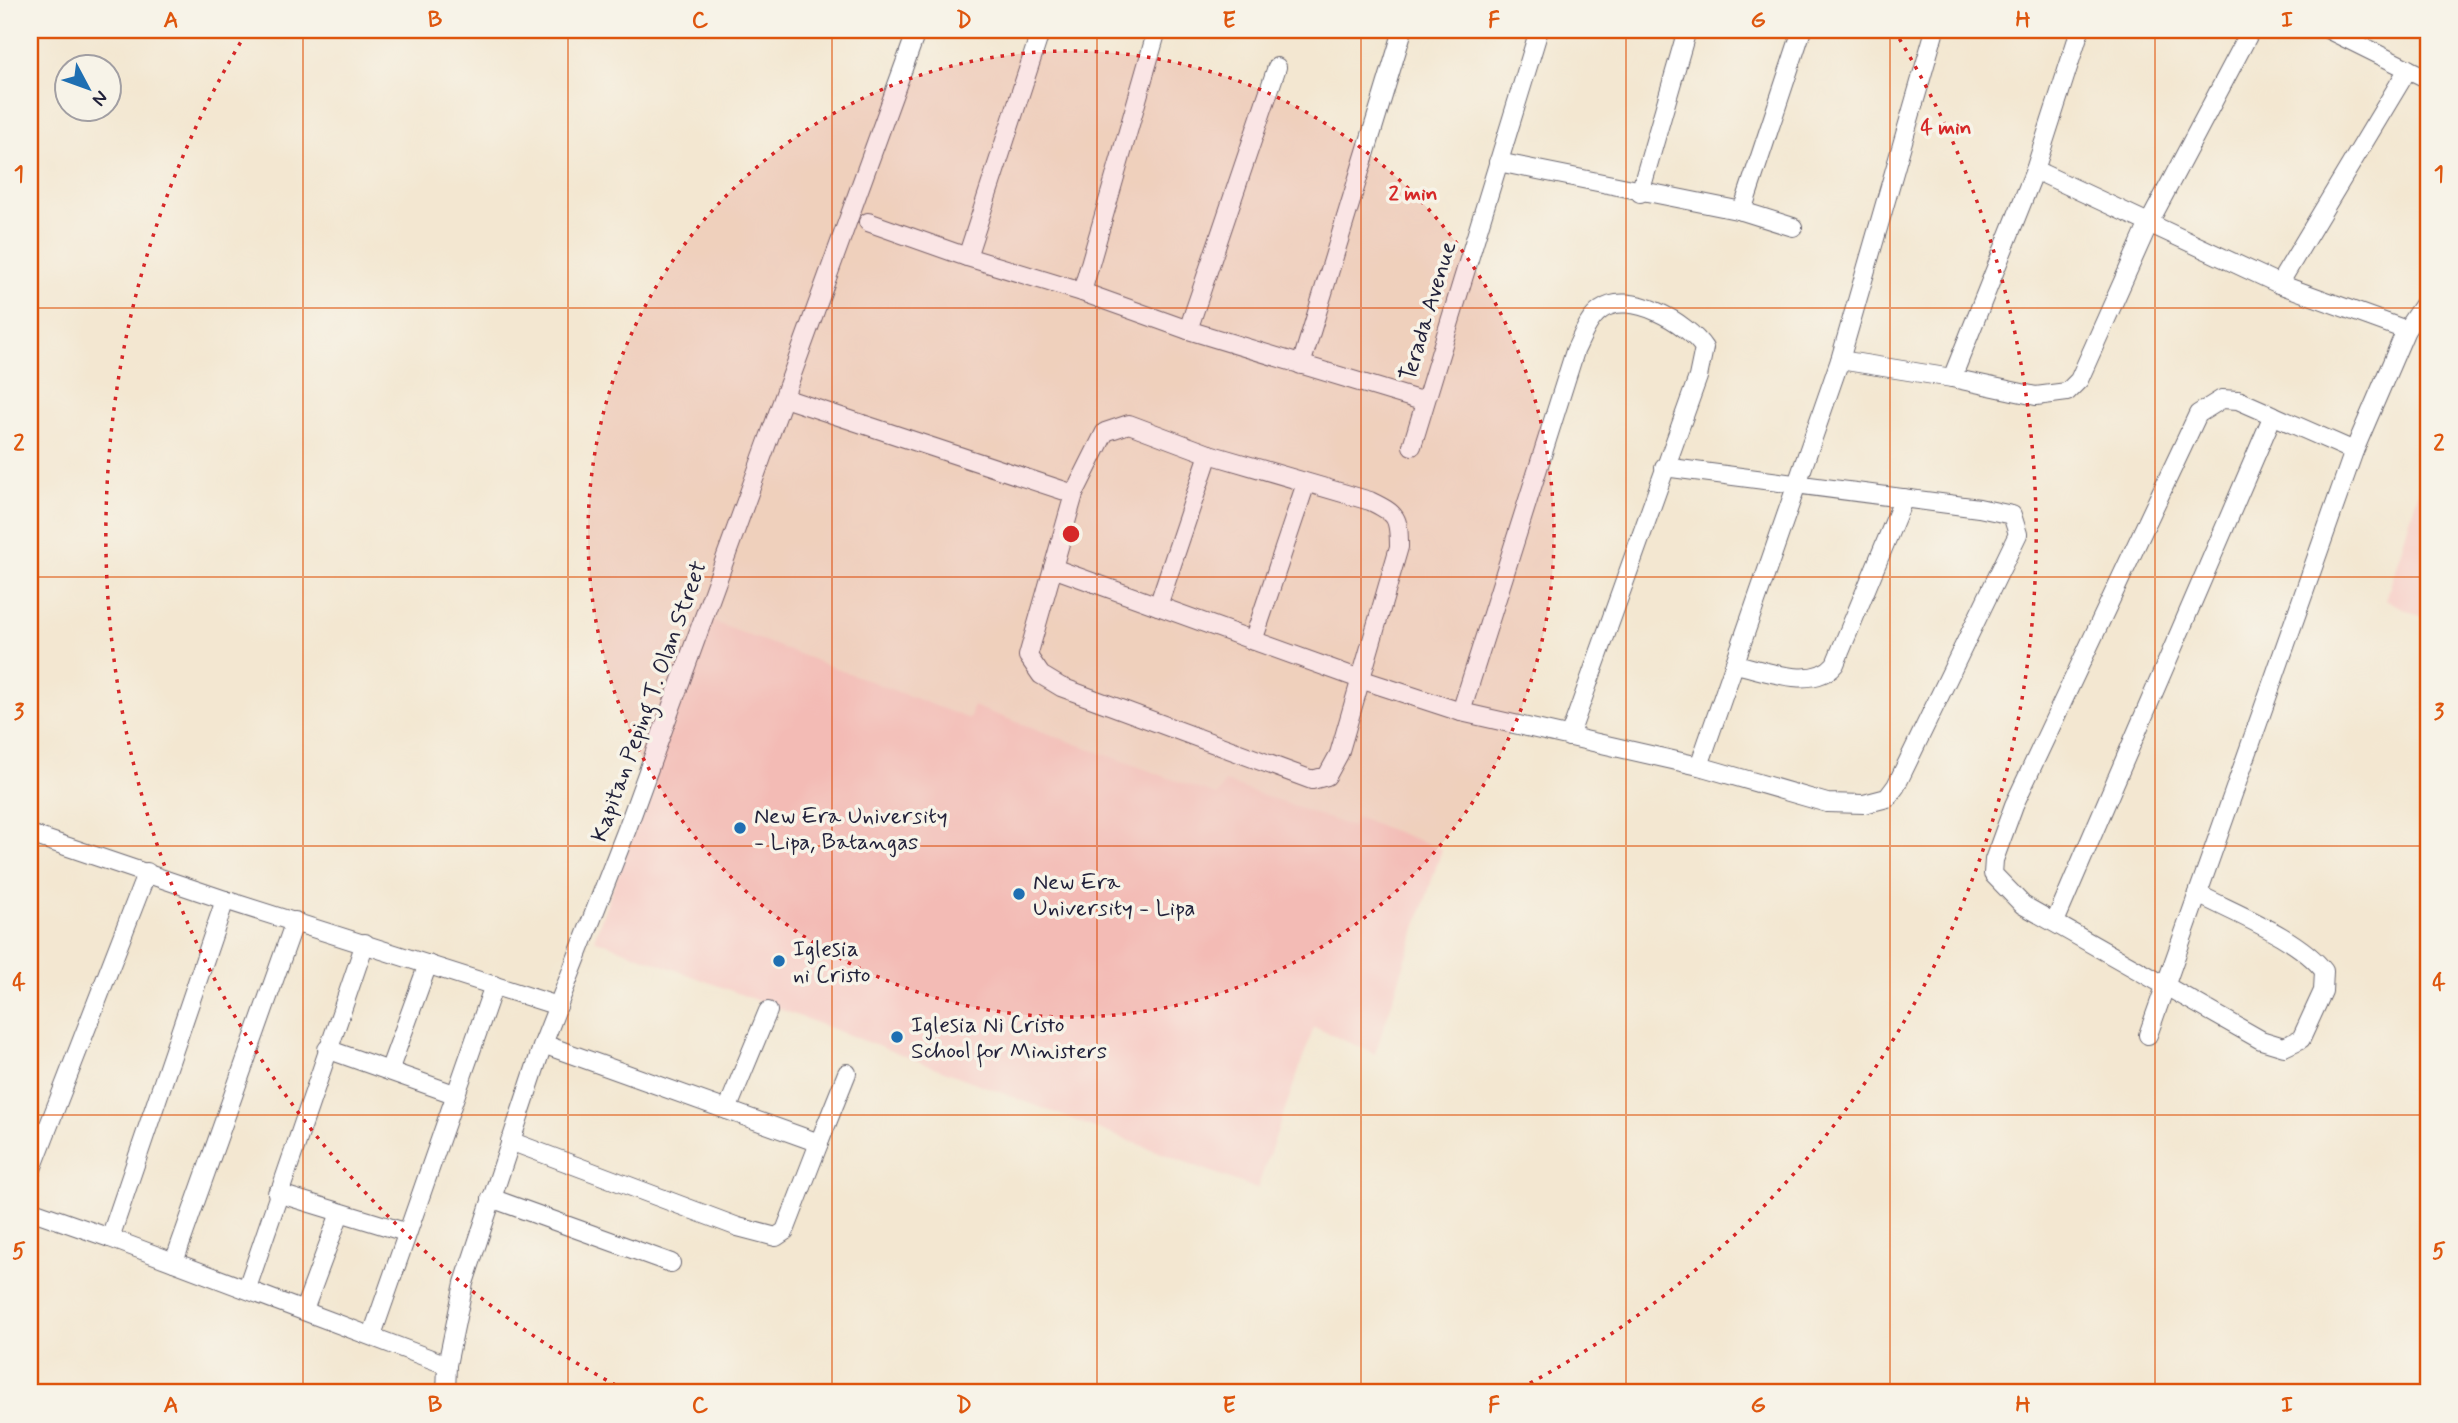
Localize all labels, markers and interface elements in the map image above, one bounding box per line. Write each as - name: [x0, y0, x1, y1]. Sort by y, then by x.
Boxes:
- text: A: [163, 6, 179, 36]
- text: B: [428, 6, 443, 36]
- text: C: [692, 6, 709, 36]
- text: D: [956, 6, 972, 36]
- text: E: [1222, 6, 1236, 36]
- text: F: [1488, 6, 1500, 36]
- text: G: [1750, 6, 1766, 36]
- text: H: [2015, 6, 2031, 36]
- text: I: [2281, 6, 2293, 36]
- north arrow: [52, 52, 122, 122]
- text: N: [86, 85, 113, 111]
- text: 4 min: [1920, 114, 1972, 142]
- text: 1: [14, 160, 24, 190]
- text: 1: [2434, 160, 2444, 190]
- text: 2 min: [1388, 180, 1438, 208]
- street label: Terada Avenue: [1393, 238, 1464, 385]
- text: 2: [13, 429, 25, 459]
- text: 2: [2433, 429, 2445, 459]
- centre of rings: [1059, 522, 1083, 546]
- street label: Kapitan Peping T. Olan Street: [585, 557, 717, 847]
- text: 3: [14, 698, 25, 728]
- text: 3: [2434, 698, 2445, 728]
- place label: New Era University - Lipa, Batangas: [754, 802, 948, 858]
- marker: New Era University - Lipa, Batangas: [732, 820, 748, 836]
- place label: New Era University - Lipa: [1033, 868, 1195, 924]
- marker: New Era University - Lipa: [1011, 886, 1027, 902]
- place label: Iglesia ni Cristo: [793, 935, 871, 991]
- marker: Iglesia ni Cristo: [771, 953, 787, 969]
- text: 4: [12, 968, 26, 998]
- text: 4: [2432, 968, 2446, 998]
- place label: Iglesia Ni Cristo School for Ministers: [911, 1011, 1107, 1068]
- marker: Iglesia Ni Cristo School for Ministers: [889, 1029, 905, 1045]
- text: 5: [12, 1237, 26, 1267]
- text: 5: [2432, 1237, 2446, 1267]
- text: A: [163, 1391, 179, 1421]
- text: B: [428, 1391, 443, 1421]
- text: C: [692, 1391, 709, 1421]
- text: D: [956, 1391, 972, 1421]
- text: E: [1222, 1391, 1236, 1421]
- text: F: [1488, 1391, 1500, 1421]
- text: G: [1750, 1391, 1766, 1421]
- text: H: [2015, 1391, 2031, 1421]
- text: I: [2281, 1391, 2293, 1421]

